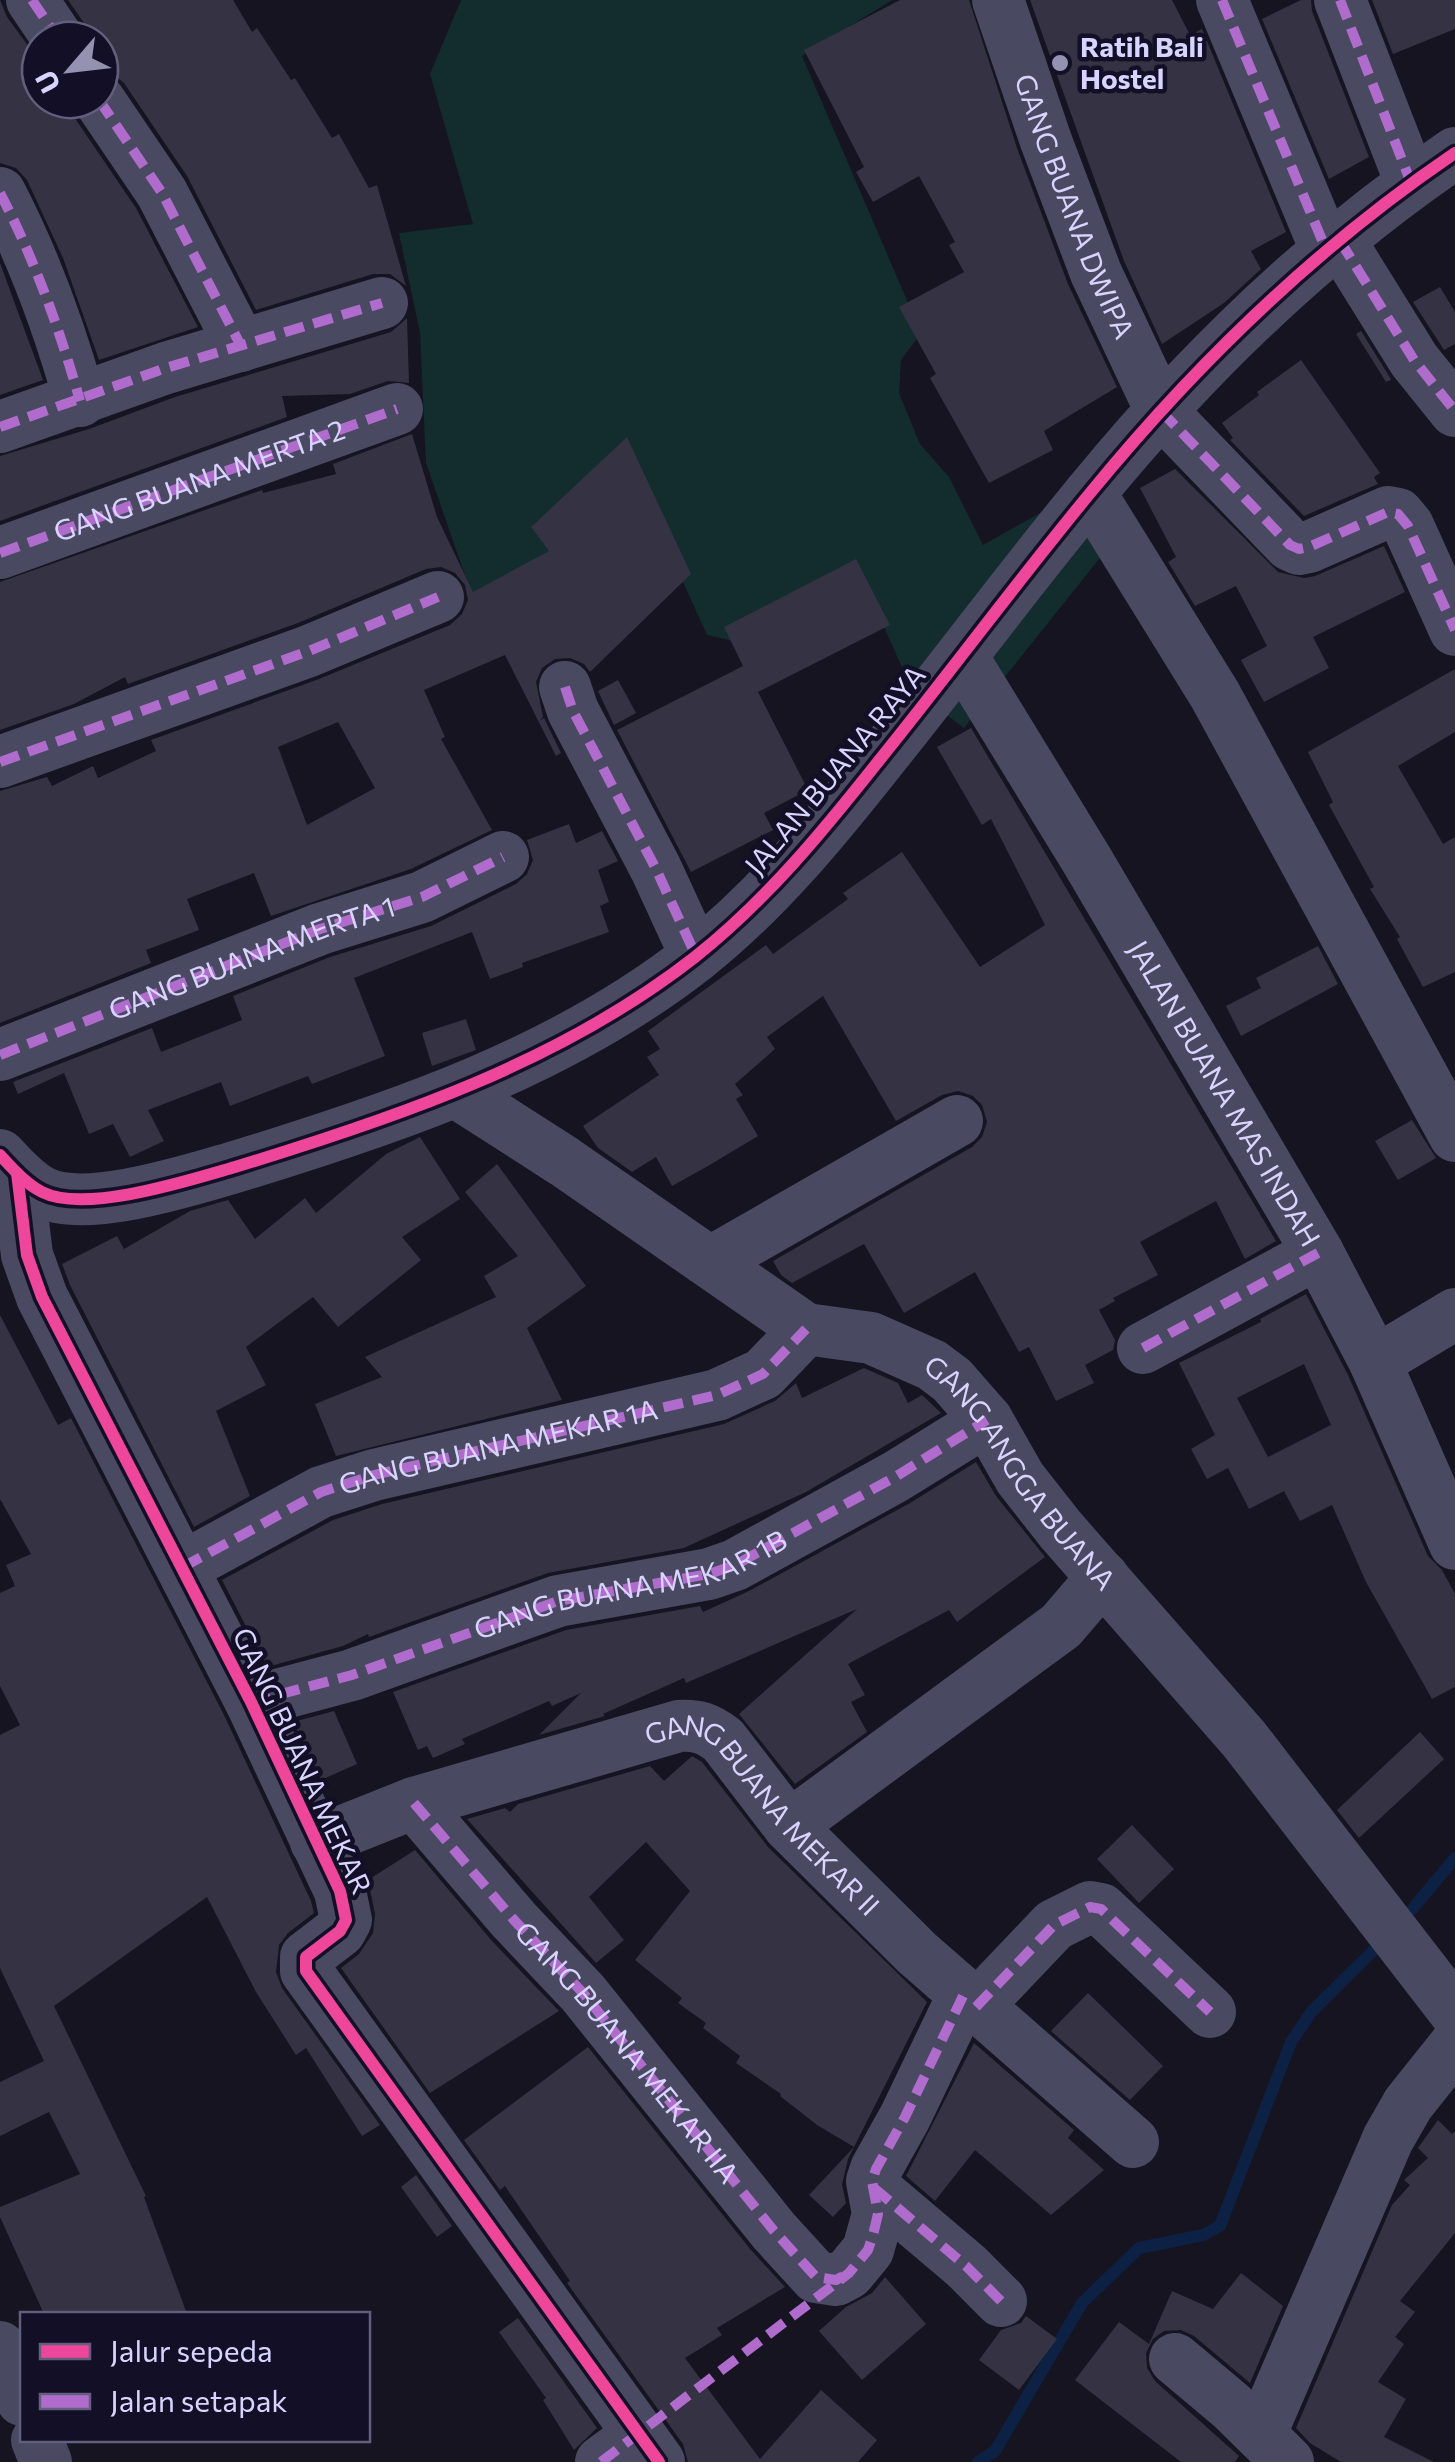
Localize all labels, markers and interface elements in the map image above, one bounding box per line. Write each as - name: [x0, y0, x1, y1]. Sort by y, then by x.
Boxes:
- north arrow: [20, 20, 120, 120]
- place label: Ratih Bali Hostel: [1080, 29, 1204, 95]
- marker: Ratih Bali Hostel: [1049, 52, 1071, 74]
- text: U: [27, 65, 67, 99]
- street label: GANG BUANA DWIPA: [1008, 69, 1142, 344]
- street label: GANG BUANA MERTA 2: [49, 411, 349, 548]
- street label: JALAN BUANA RAYA: [737, 658, 932, 881]
- street label: GANG BUANA MERTA 1: [103, 889, 399, 1027]
- street label: JALAN BUANA MAS INDAH: [1122, 934, 1328, 1252]
- street label: GANG ANGGA BUANA: [918, 1347, 1123, 1596]
- street label: GANG BUANA MEKAR 1A: [334, 1391, 661, 1501]
- street label: GANG BUANA MEKAR 1B: [469, 1522, 792, 1646]
- street label: GANG BUANA MEKAR: [226, 1622, 380, 1899]
- street label: GANG BUANA MEKAR II: [640, 1707, 887, 1922]
- street label: GANG BUANA MEKAR IIA: [508, 1914, 747, 2189]
- legend: [20, 2312, 370, 2442]
- text: Jalur sepeda: [110, 2331, 273, 2368]
- text: Jalan setapak: [110, 2381, 288, 2418]

